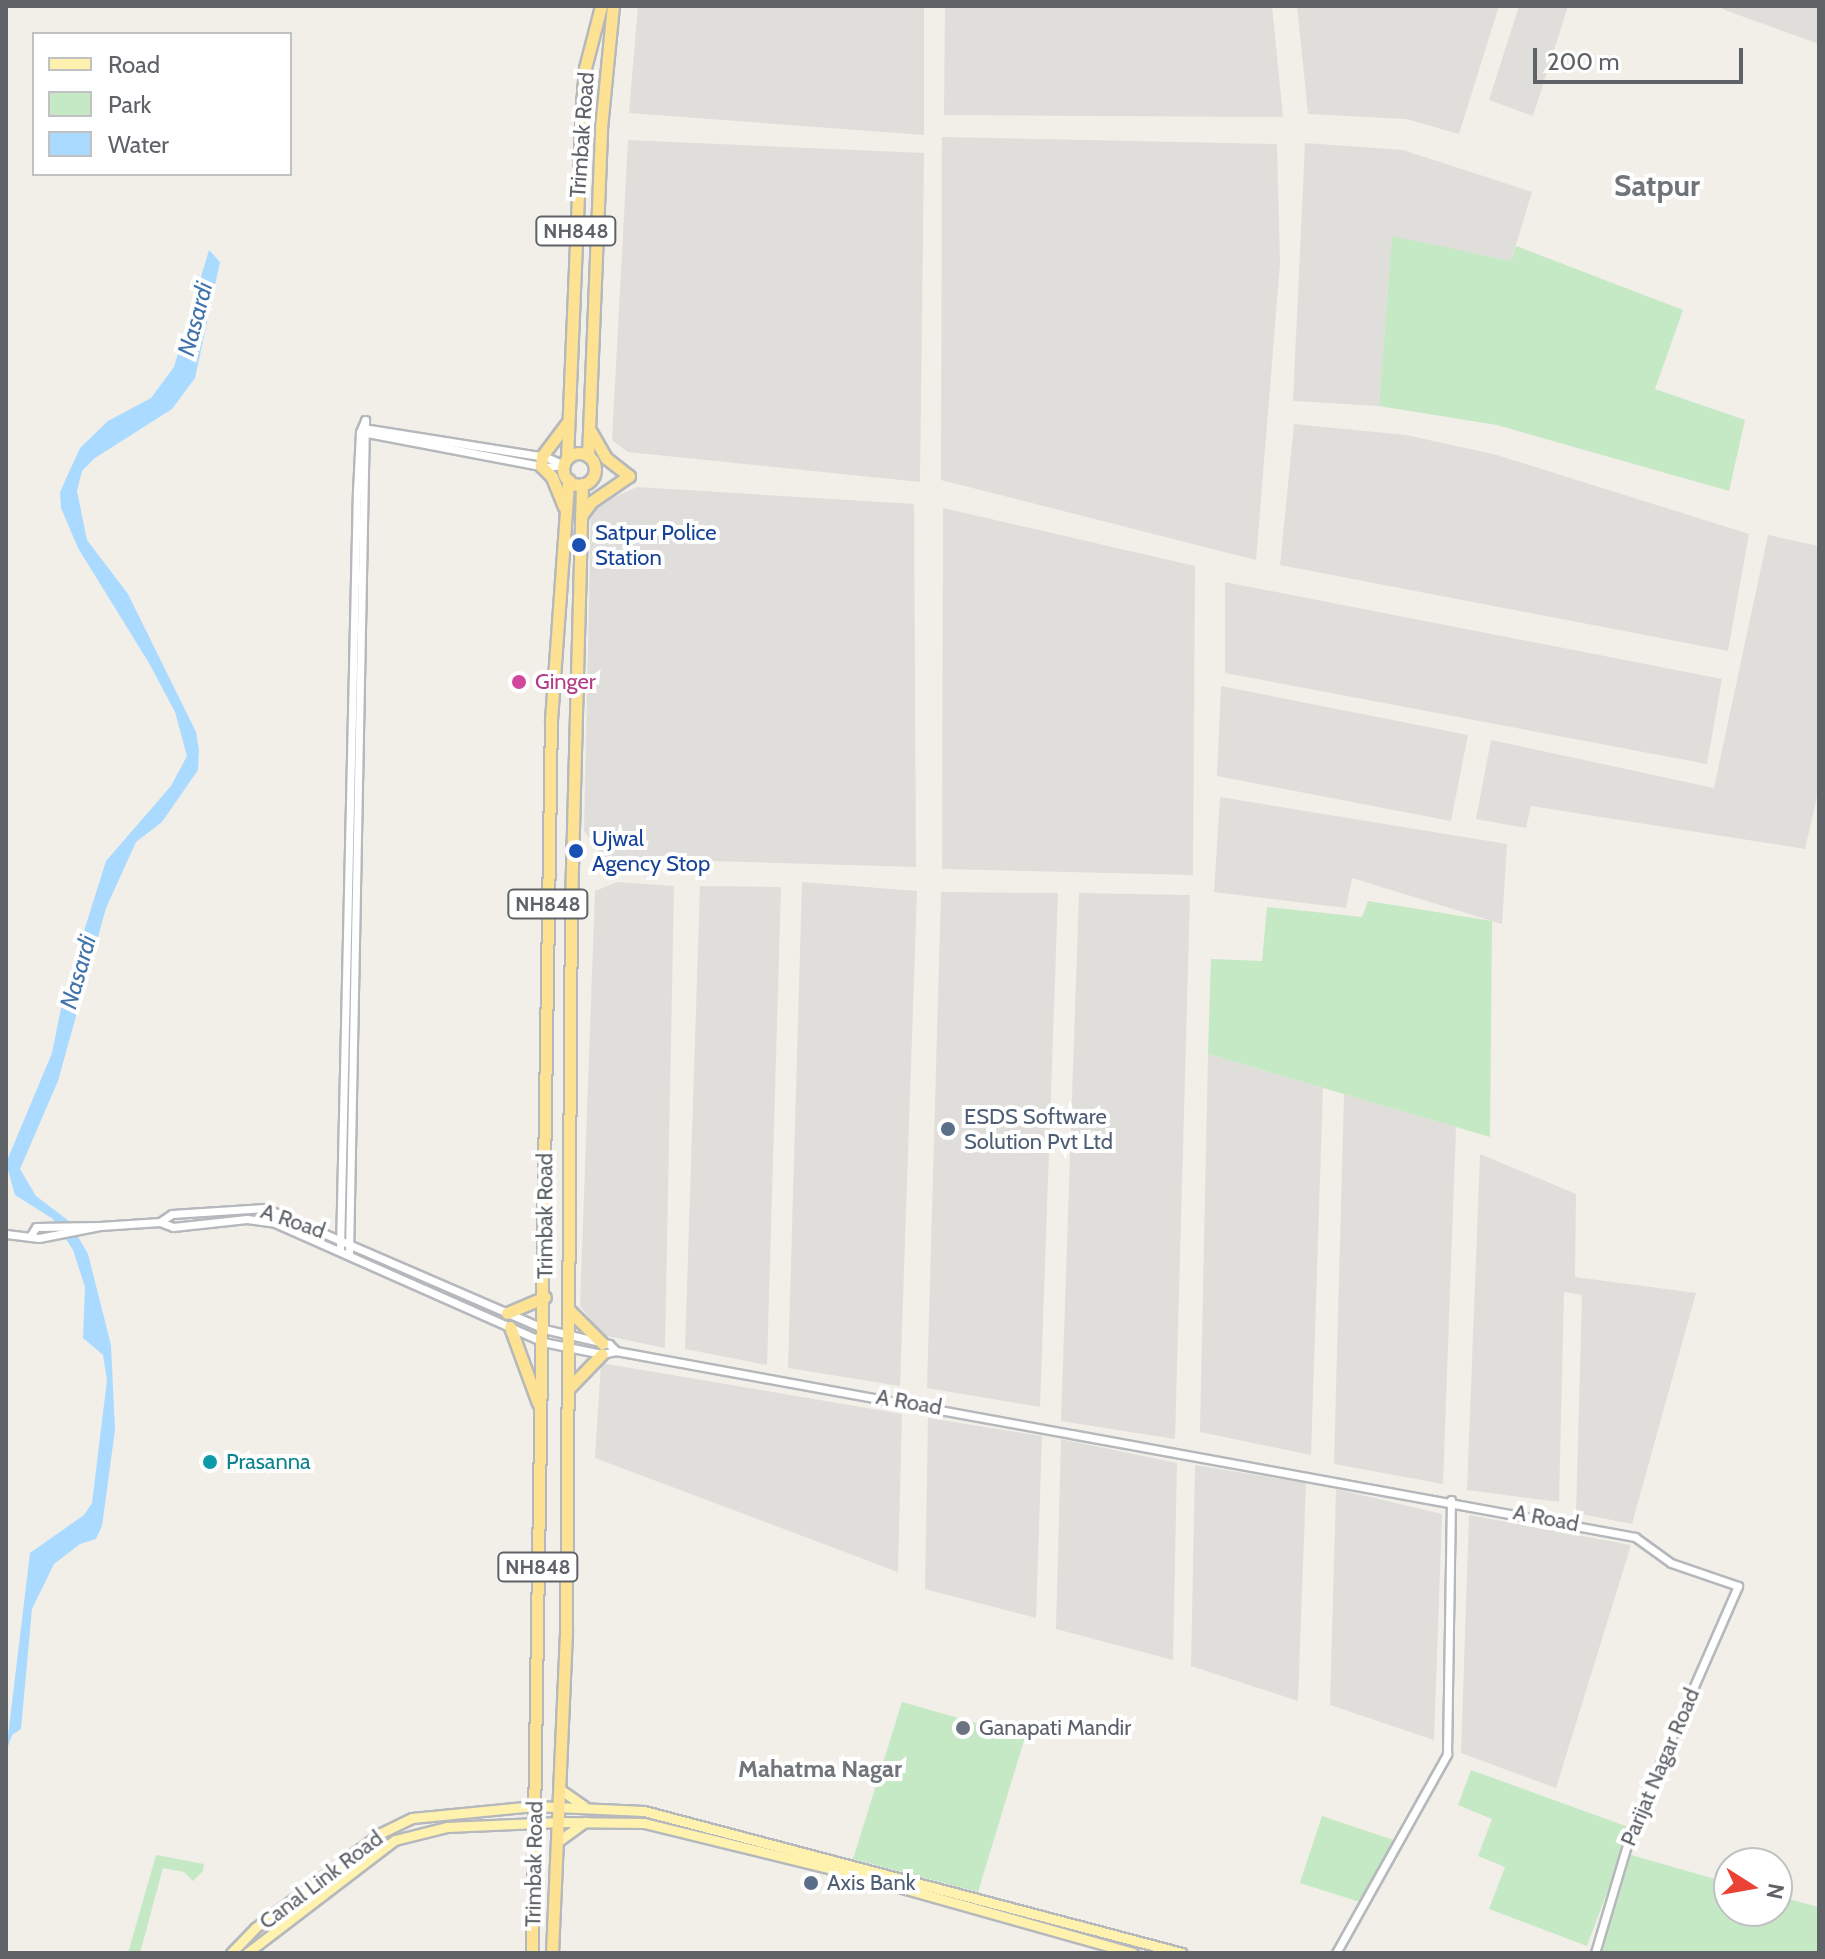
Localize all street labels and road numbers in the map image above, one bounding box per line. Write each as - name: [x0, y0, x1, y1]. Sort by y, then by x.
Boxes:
- street label: Trimbak Road: [564, 71, 600, 199]
- road number: NH848: [534, 215, 618, 247]
- road number: NH848: [506, 888, 590, 920]
- street label: Trimbak Road: [532, 1153, 558, 1279]
- street label: A Road: [257, 1198, 329, 1244]
- street label: A Road: [874, 1383, 944, 1421]
- street label: A Road: [1511, 1499, 1581, 1537]
- road number: NH848: [496, 1551, 580, 1583]
- street label: Parijat Nagar Road: [1615, 1684, 1705, 1850]
- street label: Trimbak Road: [520, 1801, 548, 1927]
- street label: Canal Link Road: [254, 1825, 388, 1935]

